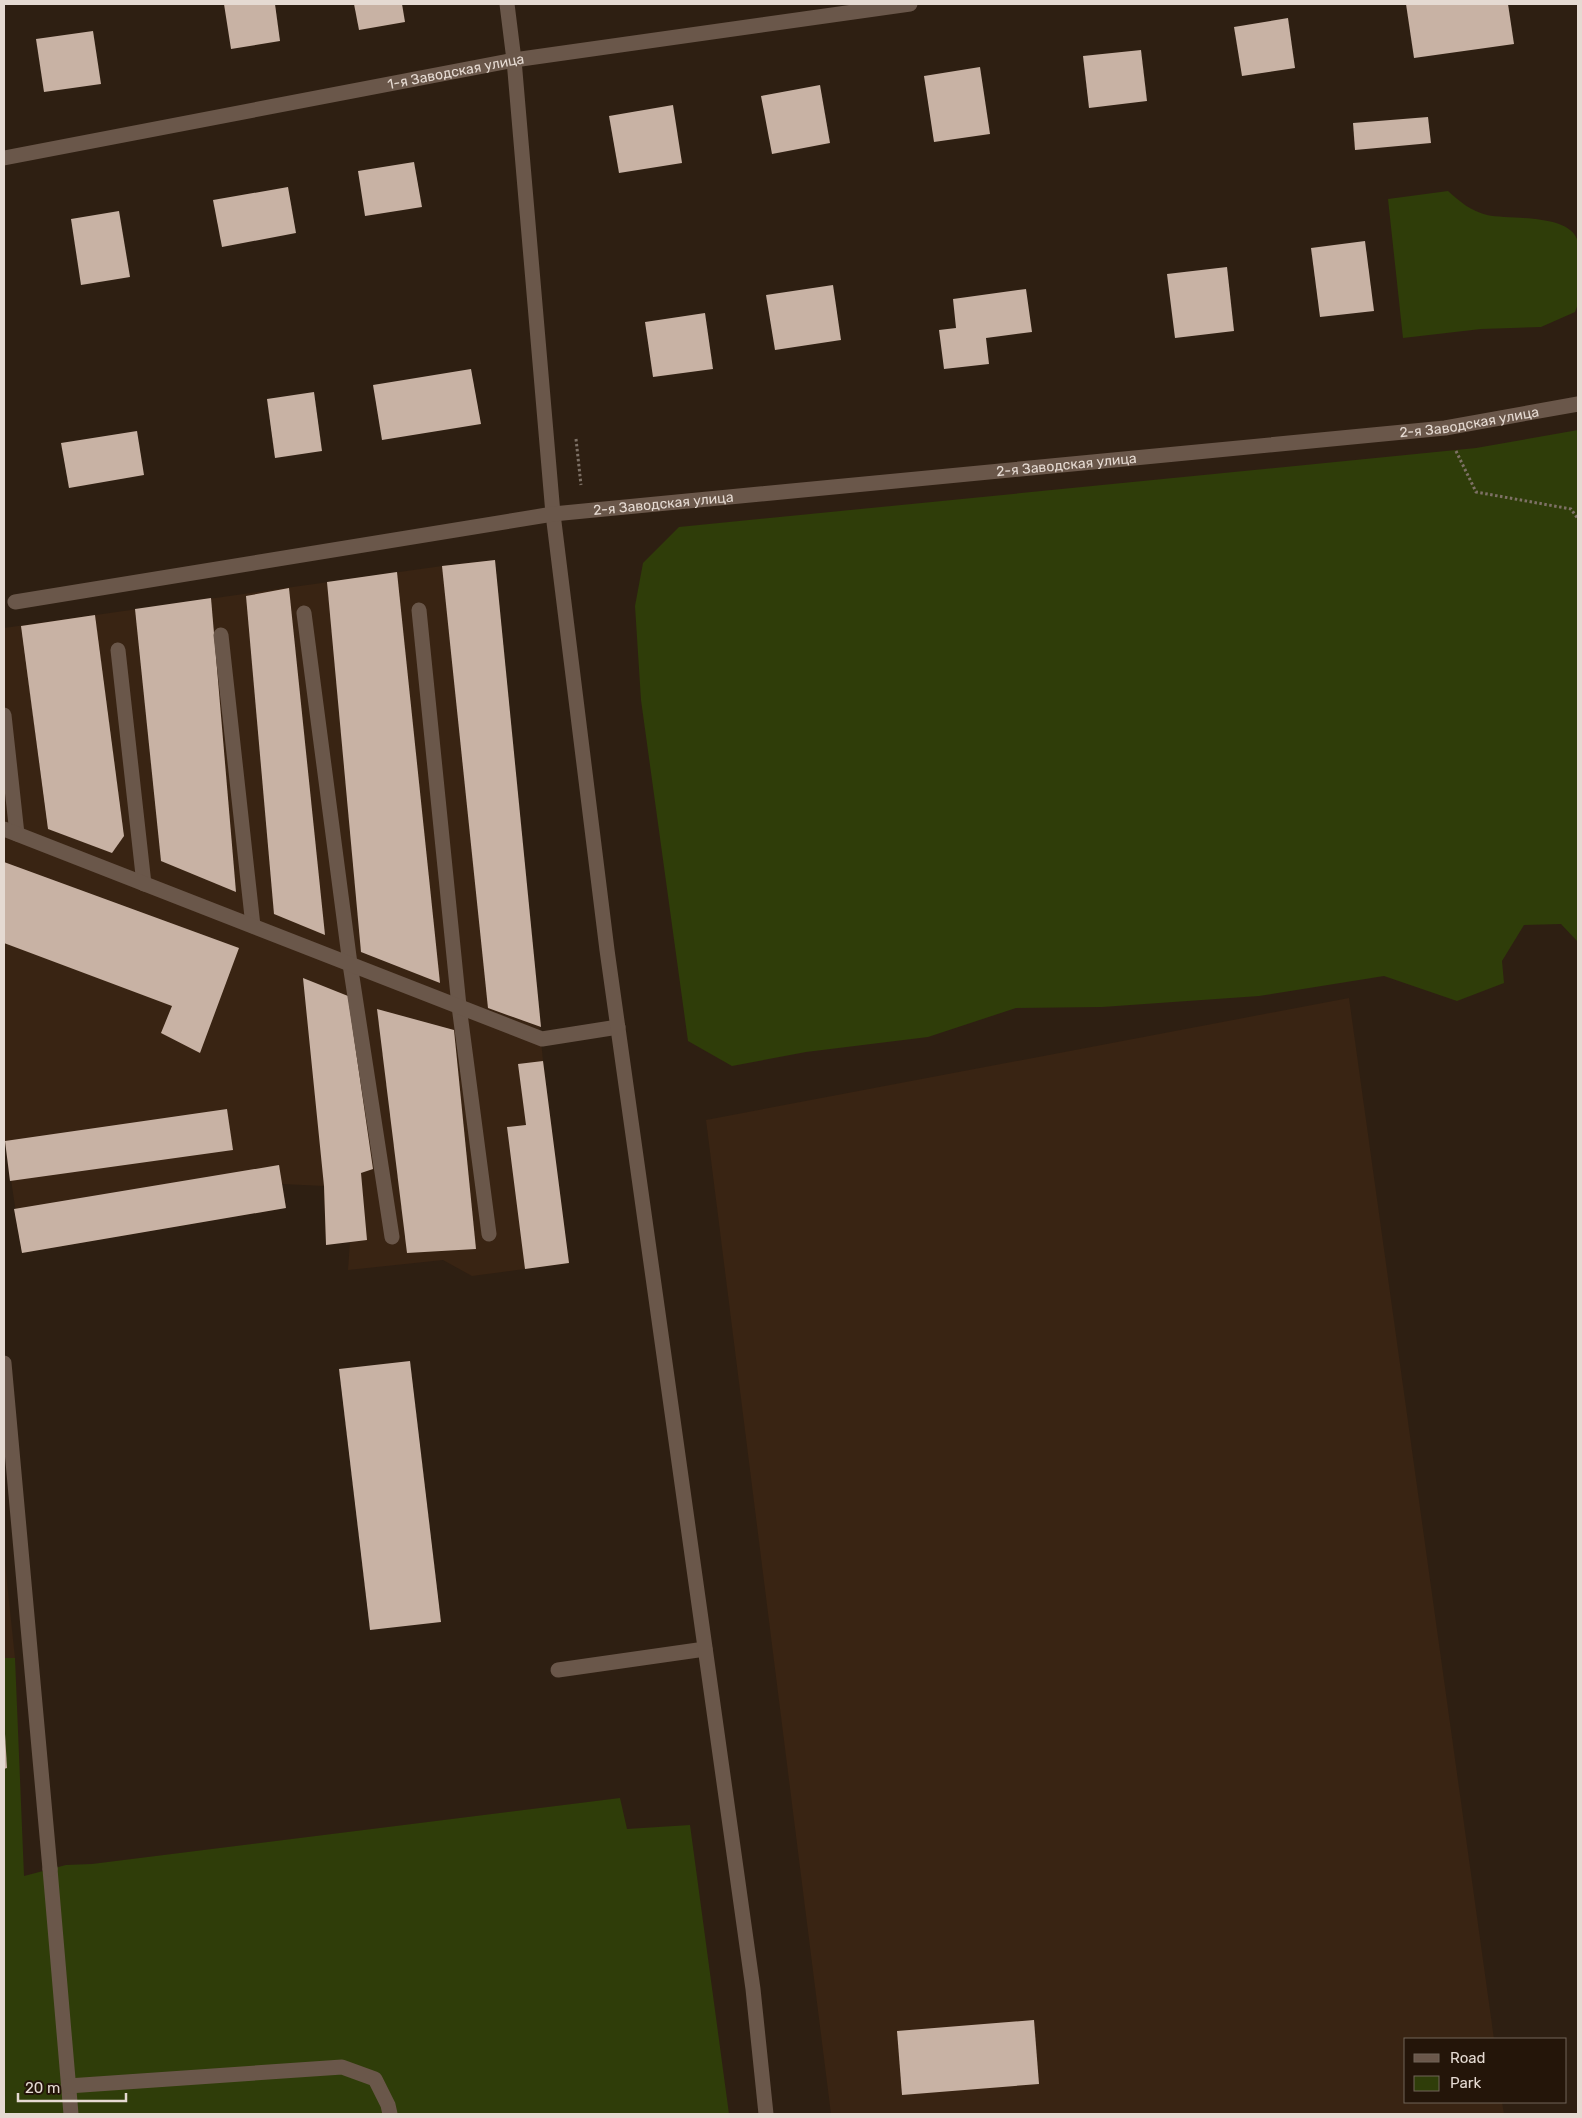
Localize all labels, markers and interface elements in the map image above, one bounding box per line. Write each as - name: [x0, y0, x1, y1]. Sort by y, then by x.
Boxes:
- street label: 1-я Заводская улица: [386, 50, 525, 93]
- street label: 2-я Заводская улица: [1399, 403, 1540, 441]
- street label: 2-я Заводская улица: [996, 449, 1137, 480]
- street label: 2-я Заводская улица: [592, 488, 734, 519]
- legend: [1404, 2038, 1567, 2103]
- text: Road: [1450, 2049, 1486, 2067]
- scale bar: [18, 2070, 125, 2102]
- text: Park: [1450, 2074, 1481, 2092]
- text: 20 m: [25, 2079, 60, 2097]

